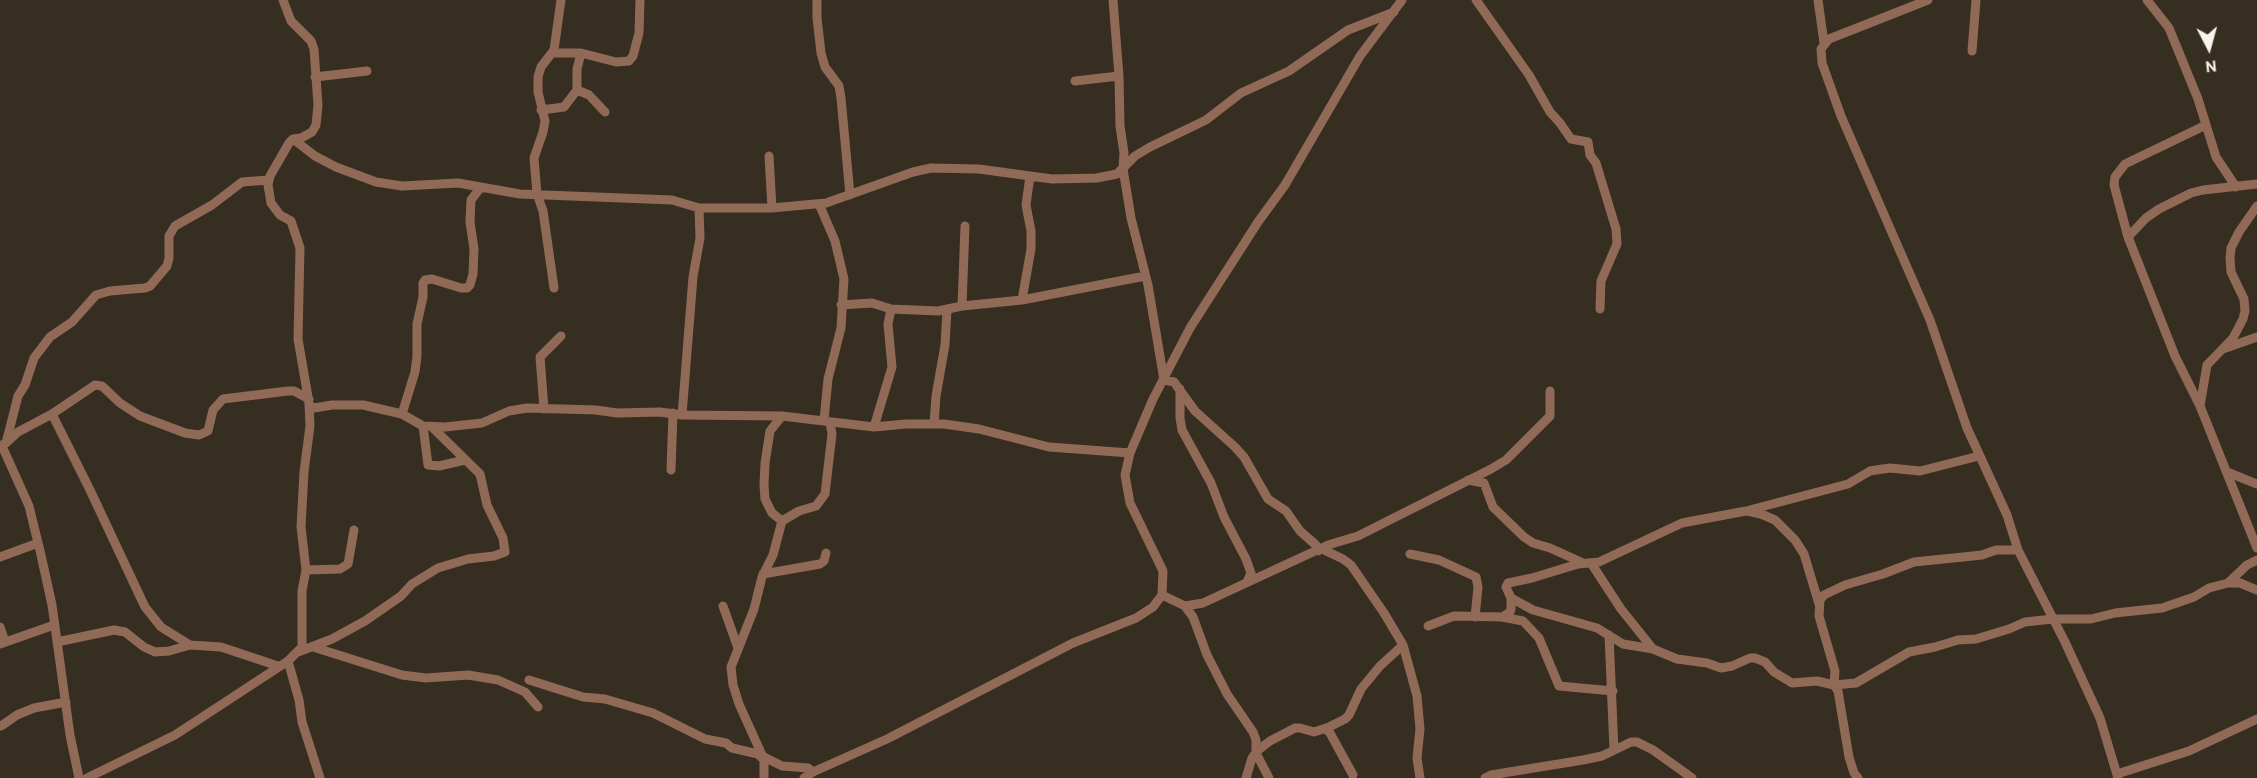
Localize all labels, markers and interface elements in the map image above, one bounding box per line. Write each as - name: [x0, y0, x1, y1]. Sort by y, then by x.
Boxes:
- north arrow: [2179, 18, 2239, 78]
- text: N: [2204, 56, 2218, 76]

